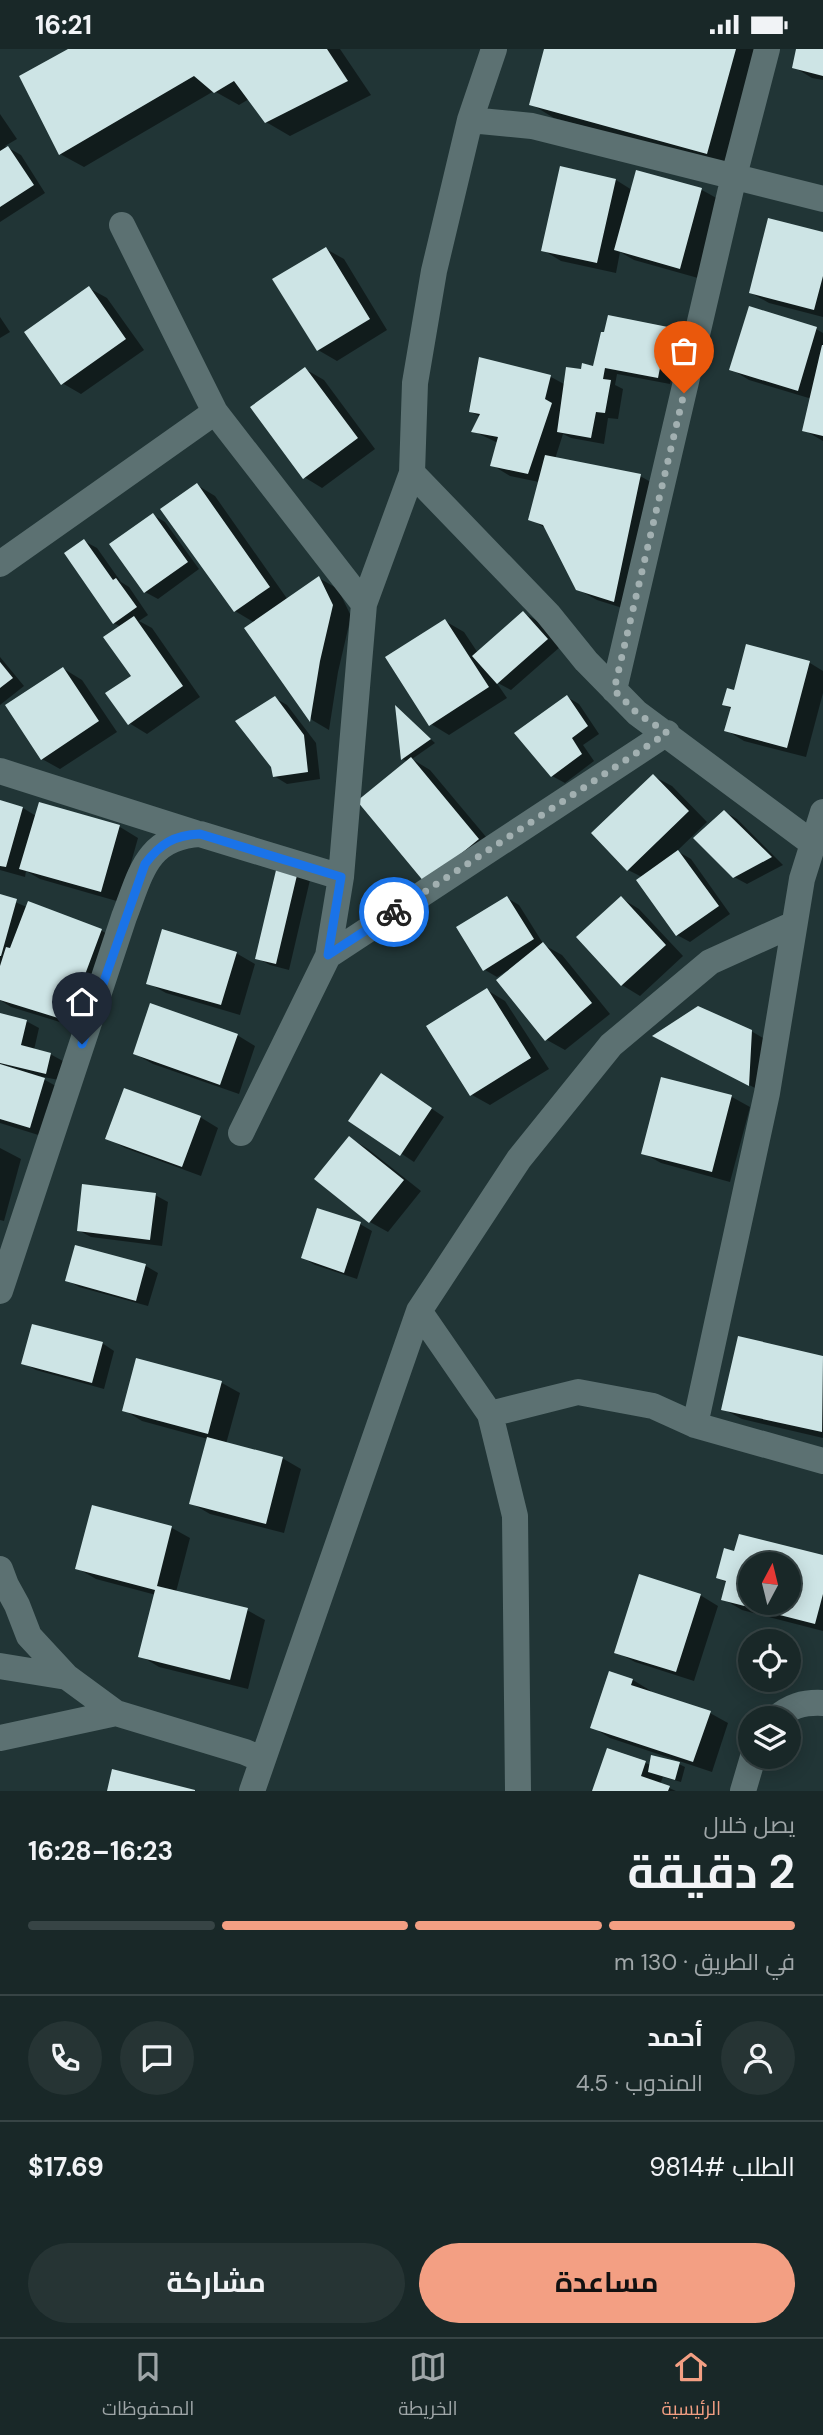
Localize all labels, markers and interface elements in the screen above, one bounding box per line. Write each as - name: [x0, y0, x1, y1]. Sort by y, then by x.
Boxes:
- text: 16:21: [35, 8, 92, 42]
- pin: [654, 321, 714, 393]
- icon: bag: [665, 332, 703, 370]
- courier: [359, 877, 429, 947]
- icon: bike: [375, 893, 413, 931]
- pin: [52, 972, 112, 1044]
- icon: home: [63, 983, 101, 1021]
- north arrow: [738, 1552, 802, 1615]
- map controls: [738, 1552, 801, 1769]
- button: locate: [738, 1629, 801, 1692]
- button: layers: [738, 1706, 801, 1769]
- text: يصل خلال: [704, 1810, 795, 1840]
- text: 16:23–16:28: [28, 1834, 173, 1868]
- text: 2 دقيقة: [628, 1842, 795, 1902]
- text: في الطريق · 130 m: [614, 1947, 795, 1977]
- text: أحمد: [647, 2020, 703, 2054]
- button: phone: [28, 2021, 102, 2095]
- button: chat: [120, 2021, 194, 2095]
- button: person: [721, 2021, 795, 2095]
- text: المندوب · 4.5: [576, 2068, 703, 2098]
- text: $17.69: [28, 2150, 104, 2184]
- text: الطلب #9814: [649, 2150, 795, 2184]
- button: مشاركة: [28, 2243, 405, 2323]
- button: مساعدة: [419, 2243, 795, 2323]
- tab: المحفوظات: [102, 2348, 194, 2426]
- tab: الخريطة: [398, 2348, 458, 2426]
- tab: الرئيسية: [661, 2348, 721, 2426]

